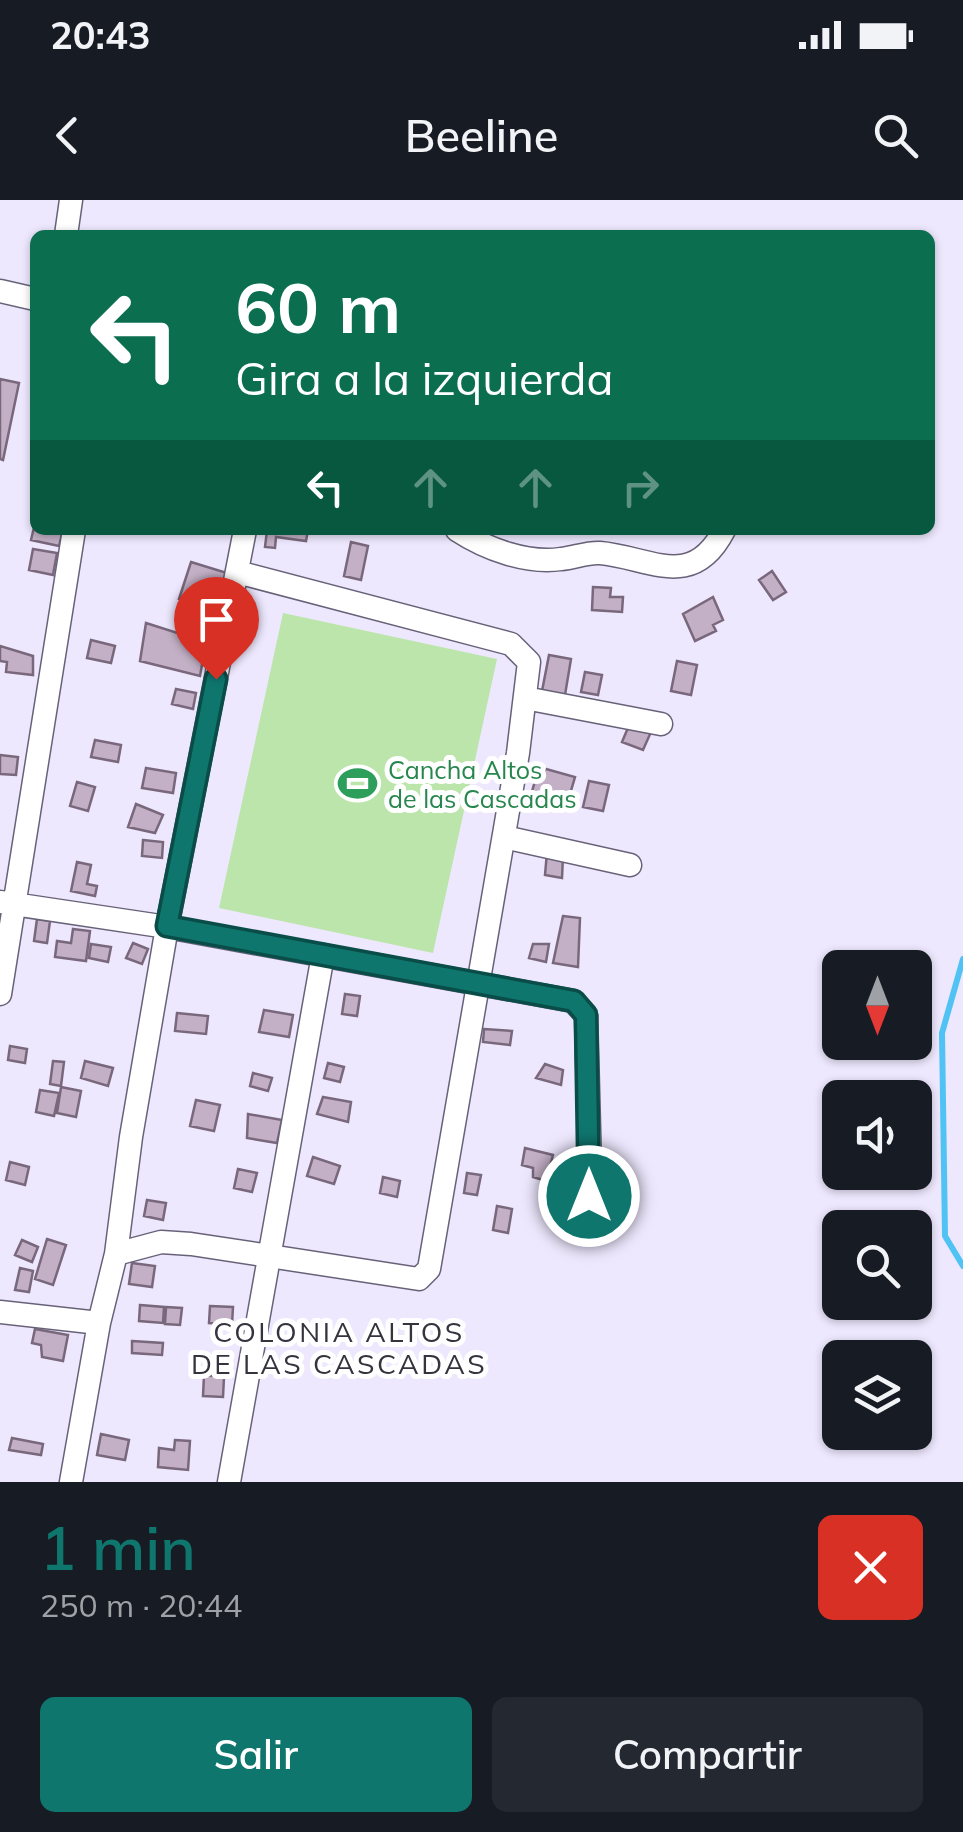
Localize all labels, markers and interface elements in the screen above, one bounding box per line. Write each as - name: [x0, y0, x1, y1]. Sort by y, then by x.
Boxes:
- text: 20:43: [50, 11, 151, 59]
- text: Beeline: [405, 107, 558, 163]
- icon: back: [40, 108, 95, 163]
- icon: search: [868, 108, 923, 163]
- text: 60 m: [235, 263, 401, 351]
- icon: left: [70, 270, 200, 400]
- text: Gira a la izquierda: [235, 350, 613, 406]
- icon: left: [298, 460, 353, 515]
- icon: ahead: [403, 460, 458, 515]
- icon: ahead: [508, 460, 563, 515]
- icon: right: [613, 460, 668, 515]
- pin: [174, 577, 259, 680]
- icon: arrive: [189, 592, 244, 647]
- place label: Cancha Altos de las Cascadas: [388, 754, 577, 814]
- sports icon: Cancha Altos de las Cascadas: [337, 762, 379, 804]
- north arrow: [822, 950, 932, 1060]
- map controls: [822, 950, 932, 1450]
- button: sound: [822, 1080, 932, 1190]
- position arrow: [537, 1144, 641, 1248]
- button: search: [822, 1210, 932, 1320]
- district label: COLONIA ALTOS DE LAS CASCADAS: [191, 1314, 487, 1381]
- button: layers: [822, 1340, 932, 1450]
- text: 1 min: [40, 1510, 196, 1585]
- button: close: [818, 1515, 923, 1620]
- text: 250 m · 20:44: [40, 1585, 242, 1625]
- button: Salir: [40, 1697, 472, 1812]
- button: Compartir: [492, 1697, 923, 1812]

